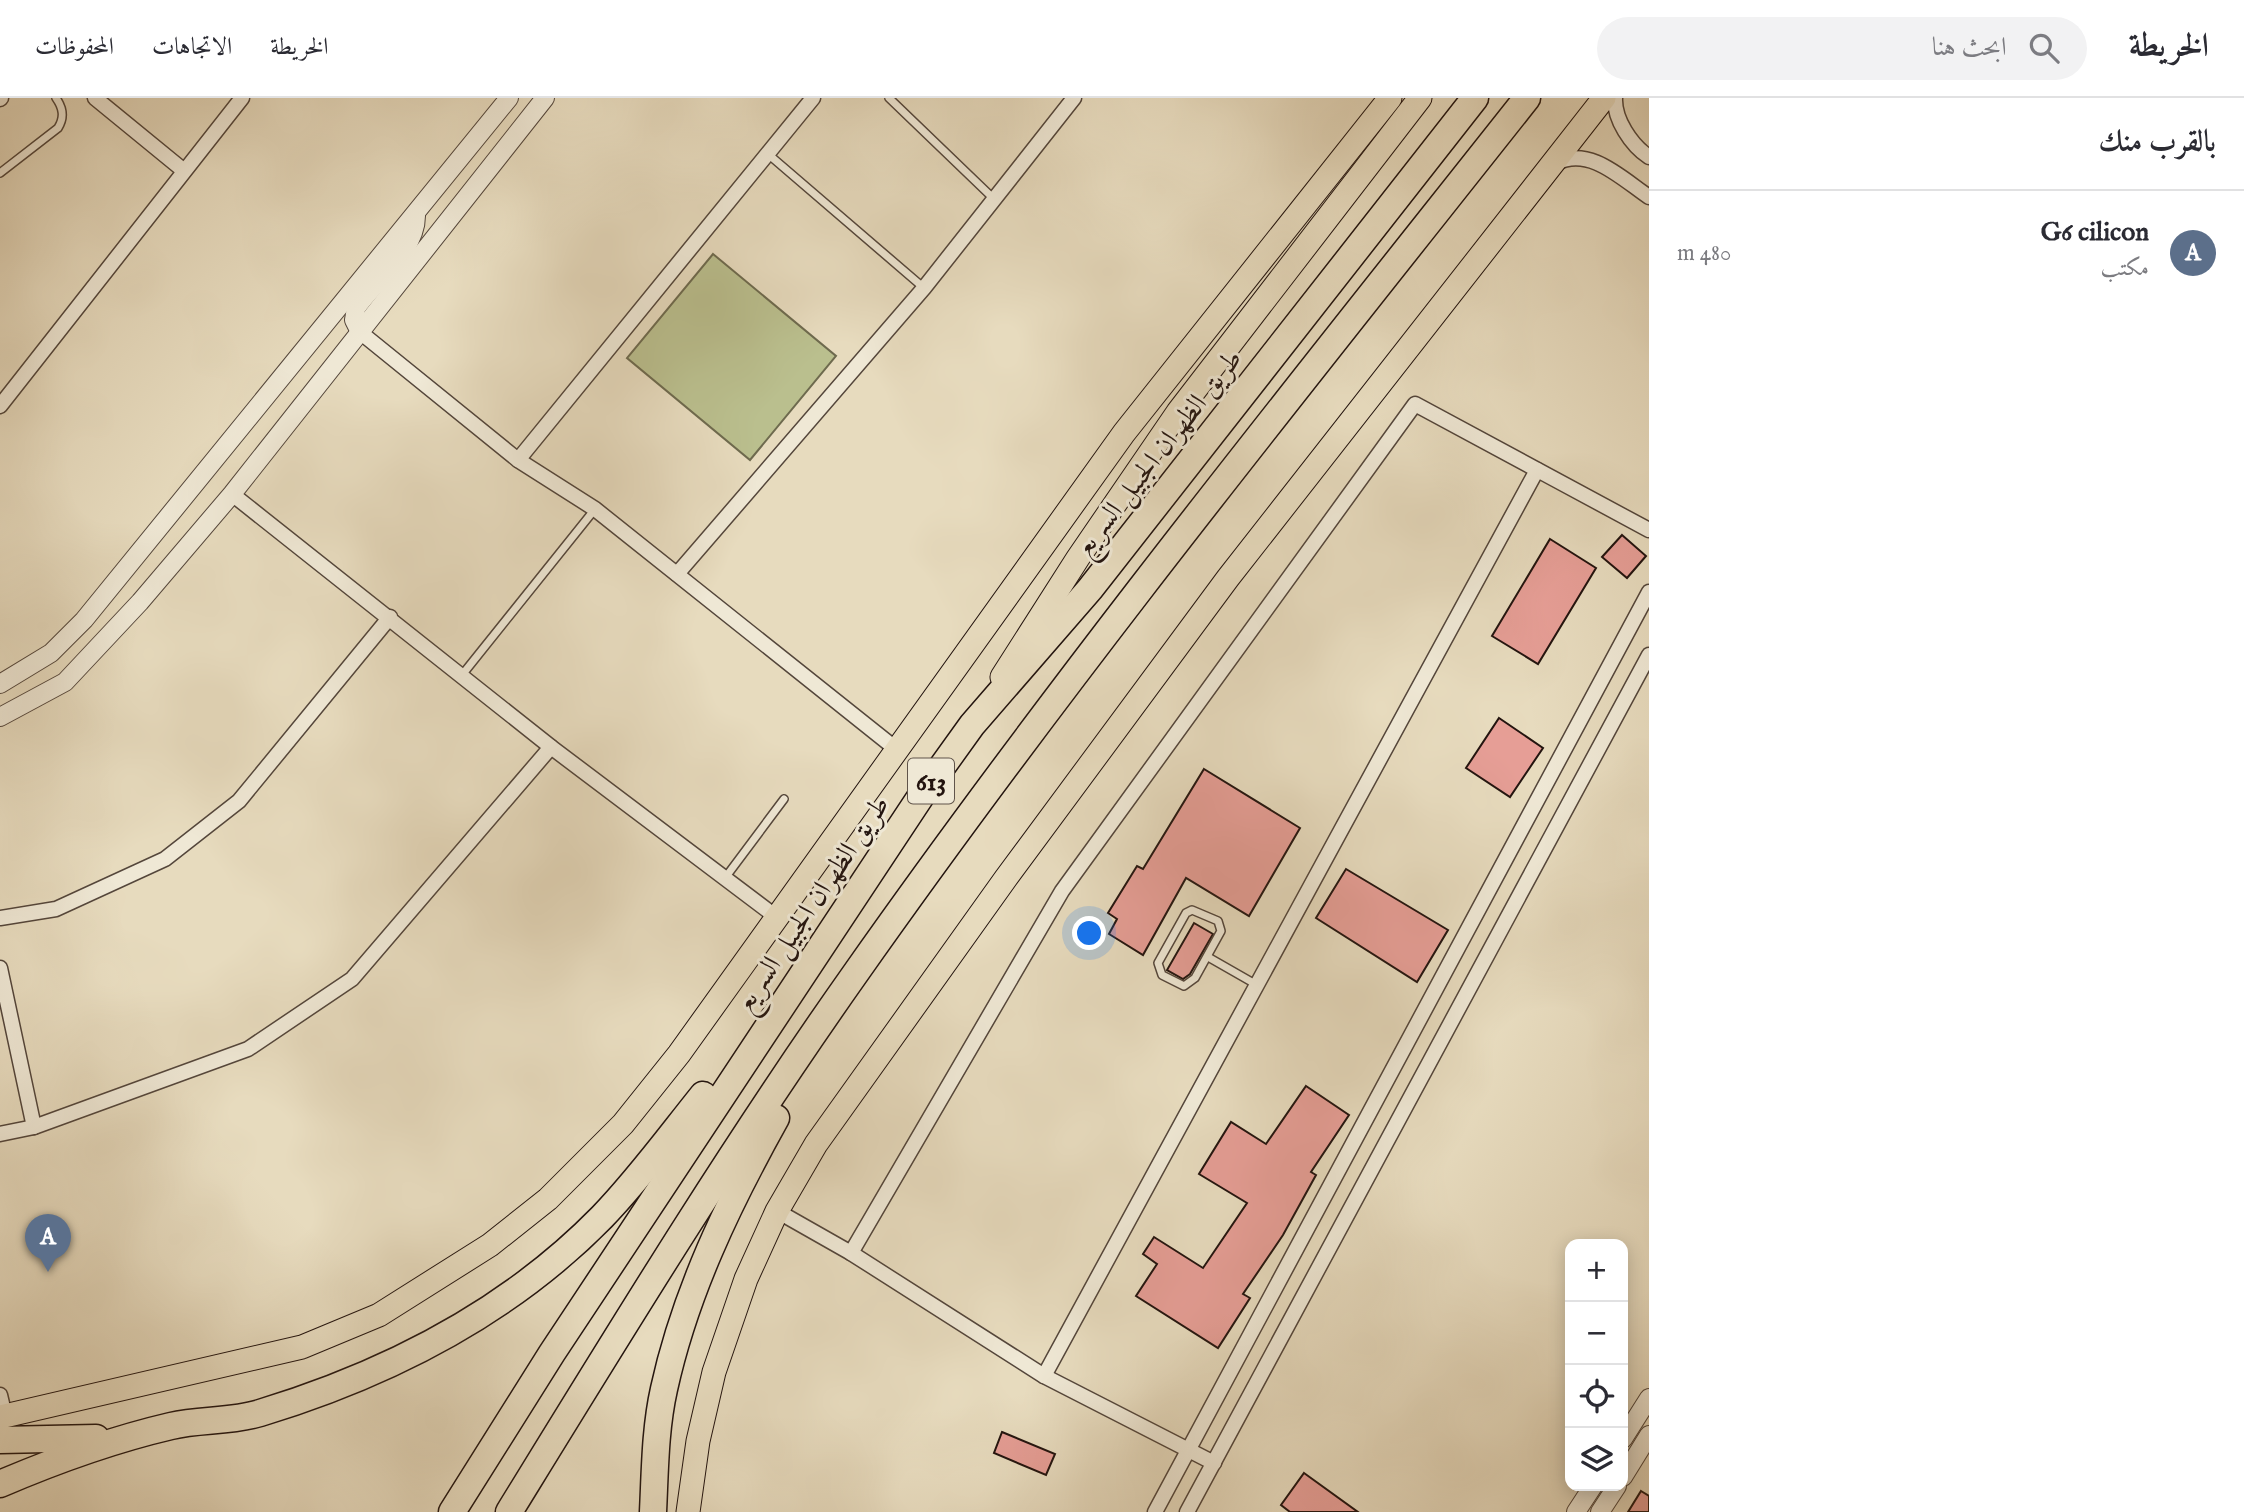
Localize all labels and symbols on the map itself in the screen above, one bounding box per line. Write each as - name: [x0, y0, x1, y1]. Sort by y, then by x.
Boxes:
- street label: طريق الظهران الجبيل السريع: [1067, 343, 1256, 568]
- road number: 613: [908, 758, 954, 804]
- street label: طريق الظهران الجبيل السريع: [728, 789, 903, 1023]
- your location: [1072, 916, 1106, 950]
- pin: A: [25, 1214, 71, 1272]

